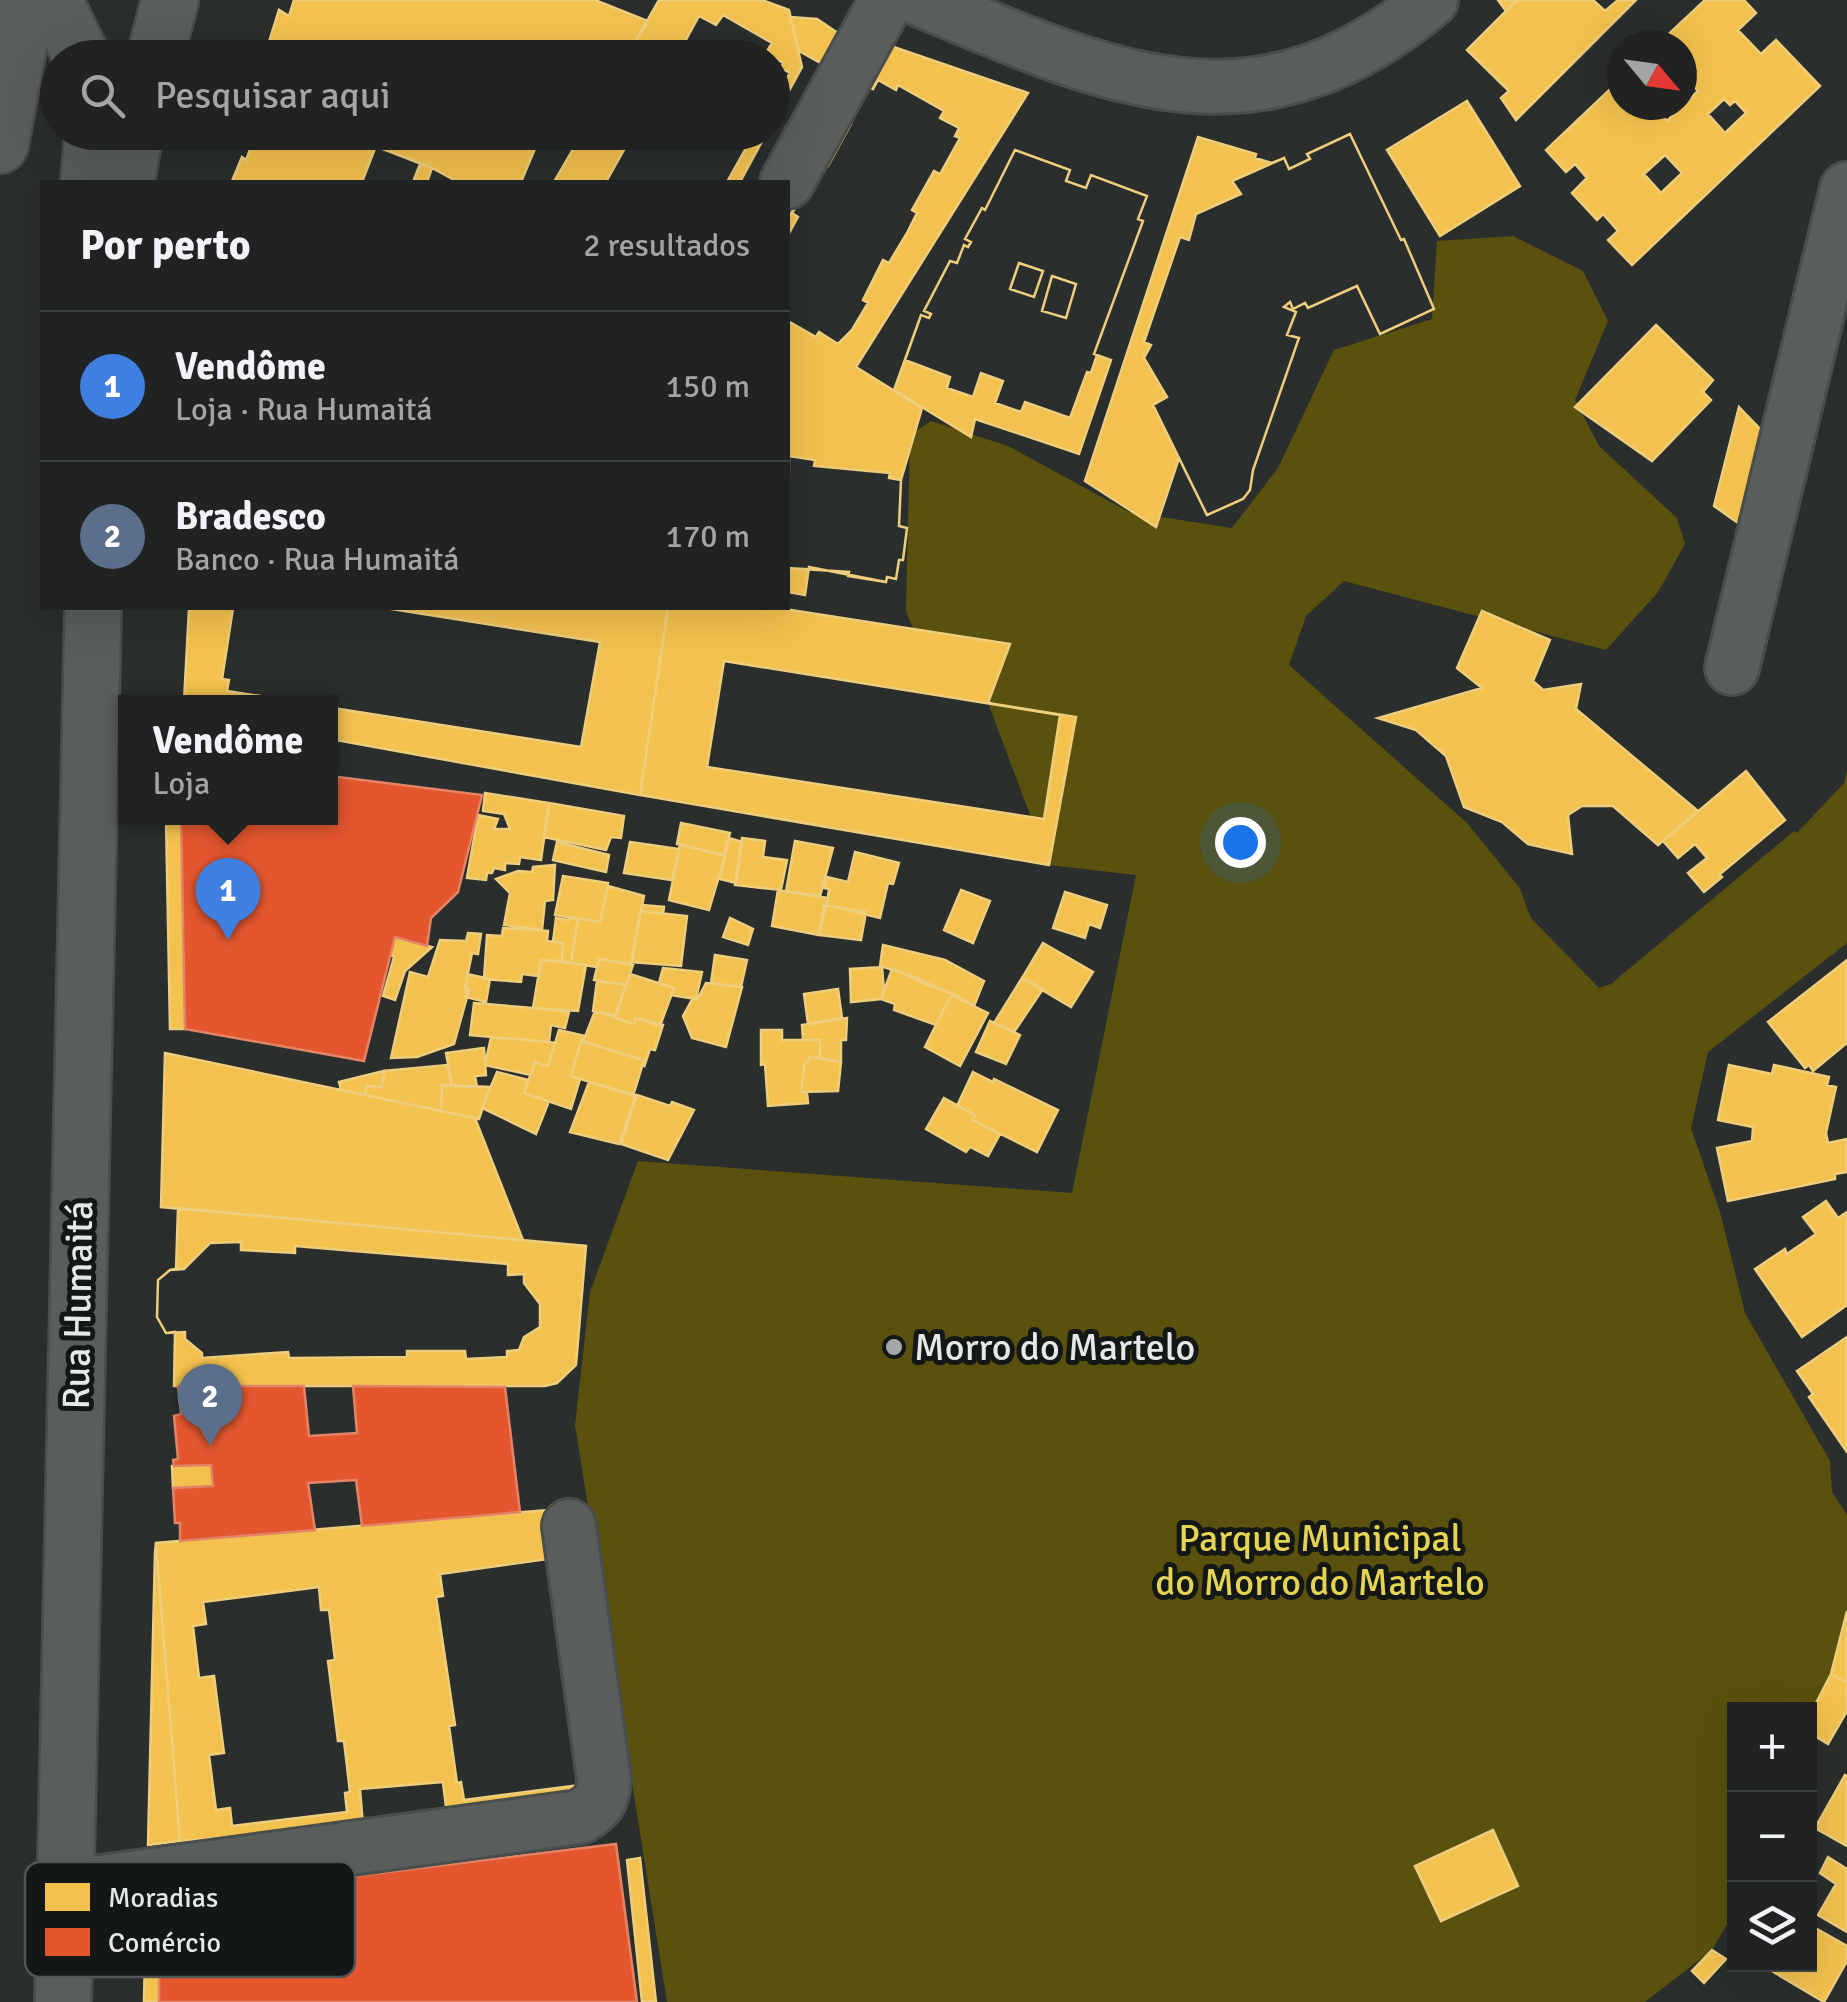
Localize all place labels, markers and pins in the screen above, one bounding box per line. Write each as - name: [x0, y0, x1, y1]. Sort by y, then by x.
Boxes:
- pin: 1: [196, 858, 260, 940]
- place label: Morro do Martelo: [914, 1324, 1195, 1371]
- marker: Morro do Martelo: [883, 1336, 905, 1358]
- pin: 2: [178, 1364, 242, 1446]

